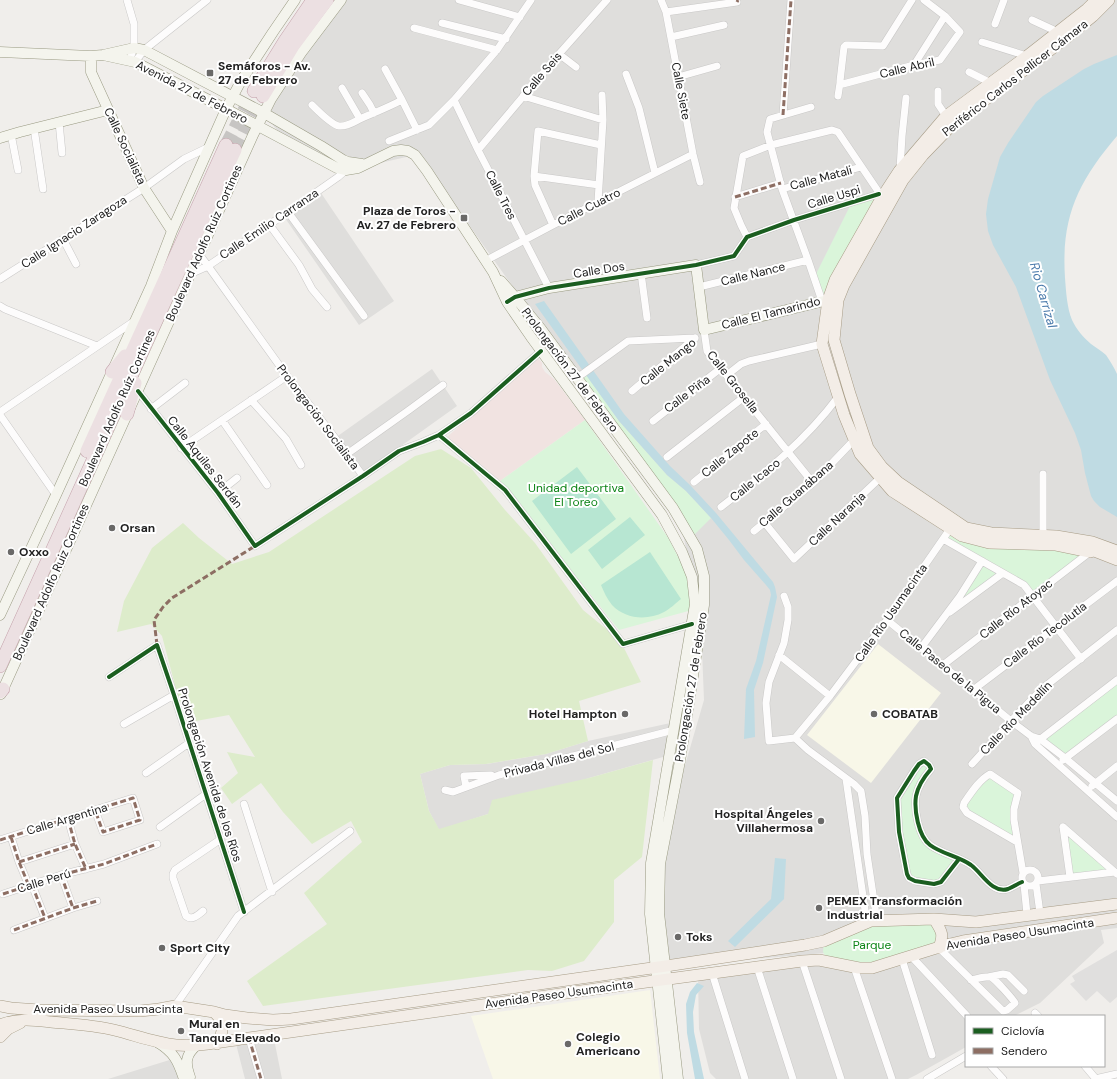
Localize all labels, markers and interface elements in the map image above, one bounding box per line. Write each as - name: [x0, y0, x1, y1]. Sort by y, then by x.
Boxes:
- street label: Periférico Carlos Pellicer Cámara: [939, 16, 1091, 140]
- street label: Calle Seis: [519, 49, 565, 99]
- street label: Calle Abril: [878, 54, 936, 82]
- street label: Avenida 27 de Febrero: [133, 57, 251, 127]
- place label: Semáforos - Av. 27 de Febrero: [218, 58, 311, 88]
- street label: Calle Siete: [668, 61, 694, 121]
- marker: Semáforos - Av. 27 de Febrero: [205, 68, 215, 78]
- street label: Calle Socialista: [100, 105, 150, 187]
- street label: Boulevard Adolfo Ruiz Cortines: [162, 162, 246, 324]
- street label: Calle Matali: [788, 162, 854, 194]
- street label: Calle Tres: [482, 167, 520, 223]
- street label: Calle Uspi: [805, 181, 863, 213]
- street label: Calle Cuatro: [555, 184, 623, 230]
- street label: Calle Emilio Carranza: [216, 185, 322, 263]
- street label: Calle Ignacio Zaragoza: [18, 192, 130, 272]
- place label: Plaza de Toros - Av. 27 de Febrero: [356, 203, 456, 233]
- marker: Plaza de Toros - Av. 27 de Febrero: [459, 213, 469, 223]
- street label: Calle Dos: [572, 258, 626, 282]
- street label: Calle Nance: [719, 258, 787, 290]
- water label: Rio Carrizal: [1026, 260, 1061, 331]
- street label: Calle El Tamarindo: [720, 293, 822, 333]
- street label: Prolongación 27 de Febrero: [518, 305, 622, 435]
- street label: Boulevard Adolfo Ruíz Cortines: [75, 327, 159, 489]
- street label: Calle Mango: [637, 335, 699, 389]
- street label: Calle Grosella: [703, 347, 763, 417]
- street label: Prolongación Socialista: [273, 361, 363, 473]
- street label: Calle Piña: [661, 371, 713, 417]
- street label: Calle Aquiles Serdán: [164, 413, 246, 512]
- street label: Calle Zapote: [698, 425, 762, 481]
- street label: Calle Icaco: [726, 455, 784, 505]
- street label: Calle Guanábana: [755, 457, 837, 531]
- park label: Unidad deportiva El Toreo: [528, 480, 624, 510]
- street label: Calle Naranja: [805, 488, 869, 550]
- street label: Boulevard Adolfo Ruiz Cortines: [9, 501, 93, 663]
- place label: Orsan: [120, 520, 155, 536]
- marker: Orsan: [107, 523, 117, 533]
- place label: Oxxo: [19, 544, 49, 560]
- marker: Oxxo: [6, 547, 16, 557]
- street label: Calle Río Usumacinta: [851, 561, 931, 665]
- street label: Calle Río Atoyac: [976, 575, 1056, 643]
- street label: Calle Río Tecolutla: [1000, 598, 1090, 672]
- street label: Prolongación 27 de Febrero: [671, 611, 711, 763]
- street label: Calle Paseo de la Pigua: [896, 625, 1004, 717]
- street label: Calle Río Medellín: [977, 678, 1055, 758]
- street label: Prolongación Avenida de los Ríos: [174, 686, 246, 864]
- place label: Hotel Hampton: [529, 706, 617, 722]
- place label: COBATAB: [882, 706, 938, 722]
- marker: Hotel Hampton: [620, 709, 630, 719]
- marker: COBATAB: [869, 709, 879, 719]
- street label: Privada Villas del Sol: [502, 739, 616, 781]
- street label: Calle Argentina: [25, 799, 109, 839]
- place label: Hospital Ángeles Villahermosa: [714, 806, 813, 836]
- marker: Hospital Ángeles Villahermosa: [816, 816, 826, 826]
- street label: Calle Perú: [15, 865, 73, 897]
- place label: PEMEX Transformación Industrial: [827, 893, 962, 923]
- marker: PEMEX Transformación Industrial: [814, 903, 824, 913]
- street label: Avenida Paseo Usumacinta: [945, 914, 1095, 954]
- place label: Toks: [686, 929, 712, 945]
- marker: Toks: [673, 932, 683, 942]
- park label: Parque: [853, 937, 892, 953]
- place label: Sport City: [170, 940, 231, 956]
- marker: Sport City: [157, 943, 167, 953]
- street label: Avenida Paseo Usumacinta: [484, 976, 634, 1012]
- street label: Avenida Paseo Usumacinta: [33, 1001, 183, 1017]
- legend: [965, 1015, 1105, 1067]
- place label: Mural en Tanque Elevado: [189, 1016, 281, 1046]
- text: Ciclovía: [1001, 1023, 1044, 1039]
- marker: Mural en Tanque Elevado: [176, 1026, 186, 1036]
- place label: Colegio Americano: [576, 1029, 640, 1059]
- marker: Colegio Americano: [563, 1039, 573, 1049]
- text: Sendero: [1001, 1043, 1047, 1059]

